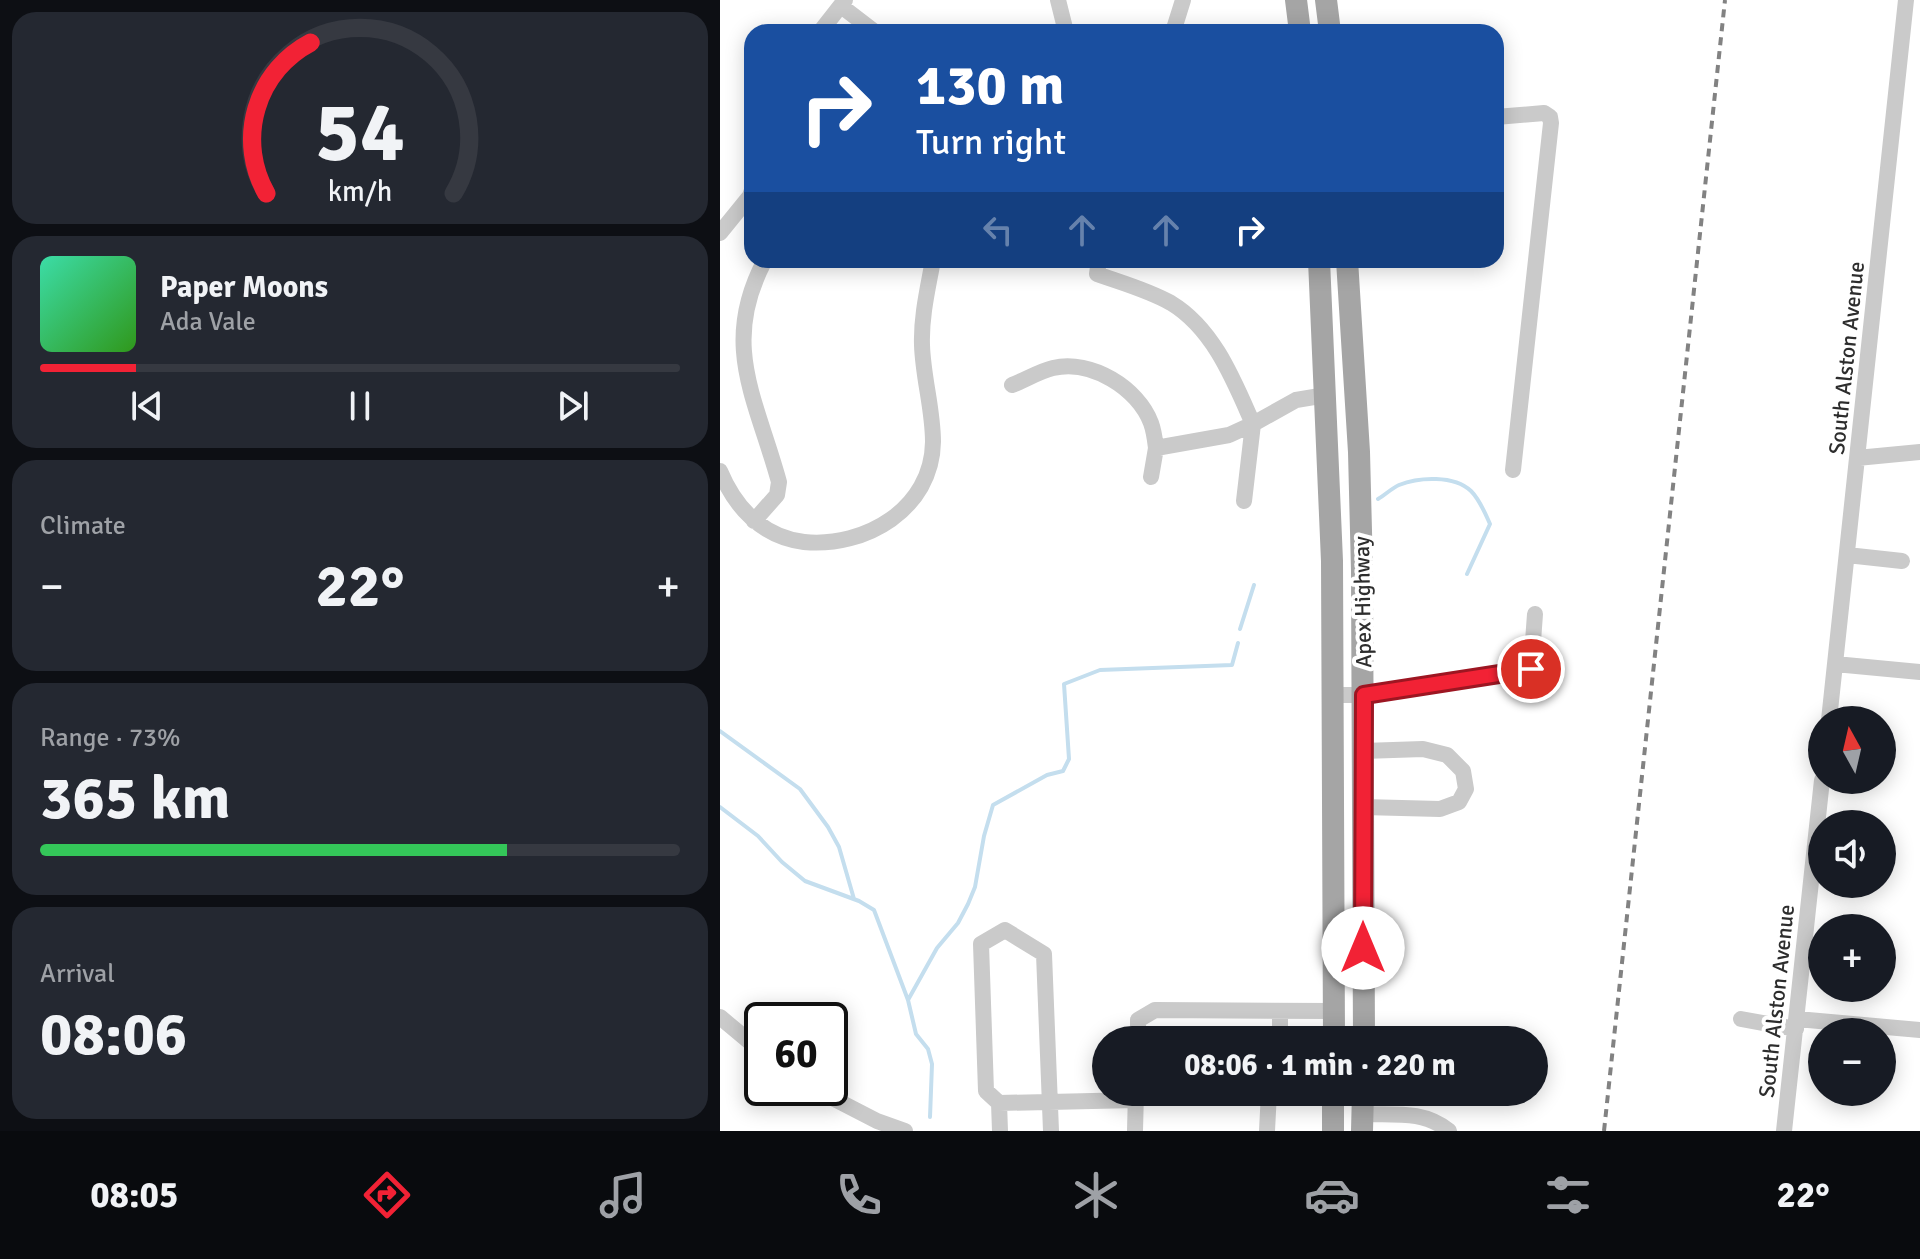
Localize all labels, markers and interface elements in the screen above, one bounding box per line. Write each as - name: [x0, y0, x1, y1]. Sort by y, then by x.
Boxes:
- text: 130 m: [916, 51, 1064, 120]
- icon: right: [784, 56, 888, 160]
- text: 54: [315, 81, 405, 183]
- text: Turn right: [916, 120, 1066, 165]
- text: km/h: [328, 174, 392, 209]
- icon: left: [976, 208, 1020, 252]
- icon: ahead: [1060, 208, 1104, 252]
- icon: ahead: [1144, 208, 1188, 252]
- icon: right: [1228, 208, 1272, 252]
- street label: South Alston Avenue: [1823, 260, 1870, 456]
- text: Paper Moons: [160, 269, 328, 306]
- text: Ada Vale: [160, 306, 256, 338]
- icon: previous: [125, 384, 169, 428]
- icon: pause: [338, 384, 382, 428]
- icon: next: [551, 384, 595, 428]
- text: Climate: [40, 510, 126, 542]
- street label: Apex Highway: [1348, 535, 1377, 668]
- text: 22°: [316, 550, 404, 624]
- text: −: [40, 560, 64, 614]
- text: +: [656, 560, 680, 614]
- pin: [1497, 635, 1565, 703]
- icon: arrive: [1509, 647, 1553, 691]
- north arrow: [1808, 706, 1896, 794]
- map controls: [1808, 706, 1896, 1106]
- text: Range · 73%: [40, 722, 181, 754]
- text: 365 km: [40, 762, 230, 836]
- button: sound: [1808, 810, 1896, 898]
- street label: South Alston Avenue: [1753, 903, 1800, 1099]
- position arrow: [1321, 906, 1405, 990]
- button: +: [1808, 914, 1896, 1002]
- text: Arrival: [40, 958, 115, 990]
- text: 08:06: [40, 998, 187, 1072]
- speed limit sign: 60: [744, 1002, 848, 1106]
- button: −: [1808, 1018, 1896, 1106]
- text: 08:06 · 1 min · 220 m: [1184, 1047, 1456, 1084]
- icon: directions: [359, 1167, 415, 1223]
- icon: music: [595, 1167, 651, 1223]
- icon: phone: [831, 1167, 887, 1223]
- icon: climate: [1068, 1167, 1124, 1223]
- icon: car: [1304, 1167, 1360, 1223]
- icon: filters: [1540, 1167, 1596, 1223]
- text: 08:05: [90, 1173, 179, 1218]
- text: 22°: [1776, 1173, 1830, 1218]

